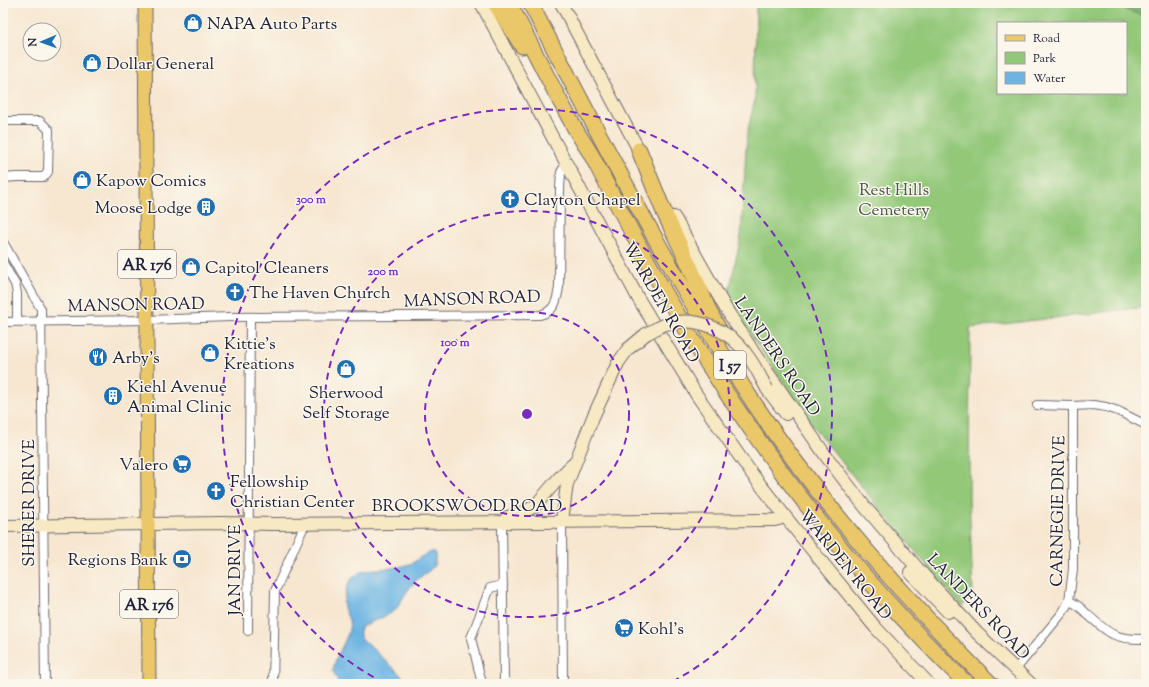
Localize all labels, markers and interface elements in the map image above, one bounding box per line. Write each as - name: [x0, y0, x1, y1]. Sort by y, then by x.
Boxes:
- shop icon: NAPA Auto Parts: [182, 12, 204, 34]
- place label: NAPA Auto Parts: [207, 13, 337, 37]
- north arrow: [22, 22, 62, 62]
- legend: [997, 22, 1127, 94]
- text: Road: [1033, 30, 1060, 48]
- text: N: [25, 37, 41, 48]
- text: Park: [1033, 50, 1056, 68]
- shop icon: Dollar General: [81, 52, 103, 74]
- place label: Dollar General: [106, 53, 215, 77]
- text: Water: [1033, 70, 1066, 88]
- shop icon: Kapow Comics: [71, 169, 93, 191]
- place label: Kapow Comics: [96, 170, 207, 194]
- park label: Rest Hills Cemetery: [858, 179, 930, 223]
- church icon: Clayton Chapel: [499, 188, 521, 210]
- place label: Clayton Chapel: [524, 189, 641, 213]
- text: 300 m: [296, 191, 326, 209]
- building icon: Moose Lodge: [195, 196, 217, 218]
- place label: Moose Lodge: [95, 197, 192, 221]
- street label: WARDEN ROAD: [616, 238, 705, 368]
- road number: AR 176: [118, 250, 176, 278]
- shop icon: Capitol Cleaners: [180, 256, 202, 278]
- place label: Capitol Cleaners: [205, 257, 329, 281]
- text: 200 m: [368, 263, 398, 281]
- church icon: The Haven Church: [224, 281, 246, 303]
- place label: The Haven Church: [249, 282, 391, 306]
- street label: MANSON ROAD: [403, 286, 541, 314]
- street label: LANDERS ROAD: [727, 292, 825, 422]
- street label: MANSON ROAD: [67, 293, 205, 319]
- place label: Kittie's Kreations: [224, 333, 295, 377]
- text: 100 m: [439, 334, 470, 352]
- shop icon: Kittie's Kreations: [199, 342, 221, 364]
- restaurant icon: Arby's: [87, 346, 109, 368]
- place label: Arby's: [112, 347, 160, 371]
- road number: I 57: [714, 351, 746, 379]
- shop icon: Sherwood Self Storage: [335, 358, 357, 380]
- place label: Kiehl Avenue Animal Clinic: [127, 376, 232, 420]
- place label: Sherwood Self Storage: [302, 382, 390, 426]
- building icon: Kiehl Avenue Animal Clinic: [102, 385, 124, 407]
- centre of rings: [520, 407, 534, 421]
- street label: CARNEGIE DRIVE: [1046, 435, 1072, 587]
- street label: SHERER DRIVE: [18, 439, 42, 567]
- supermarket icon: Valero: [171, 453, 193, 475]
- place label: Valero: [119, 454, 168, 478]
- place label: Fellowship Christian Center: [230, 471, 355, 515]
- church icon: Fellowship Christian Center: [205, 480, 227, 502]
- street label: BROOKSWOOD ROAD: [372, 495, 562, 519]
- street label: WARDEN ROAD: [792, 505, 897, 626]
- street label: JAN DRIVE: [224, 524, 248, 617]
- bank icon: Regions Bank: [171, 548, 193, 570]
- place label: Regions Bank: [68, 549, 168, 573]
- street label: LANDERS ROAD: [920, 549, 1035, 666]
- road number: AR 176: [120, 590, 178, 618]
- supermarket icon: Kohl's: [613, 617, 635, 639]
- place label: Kohl's: [638, 618, 684, 642]

